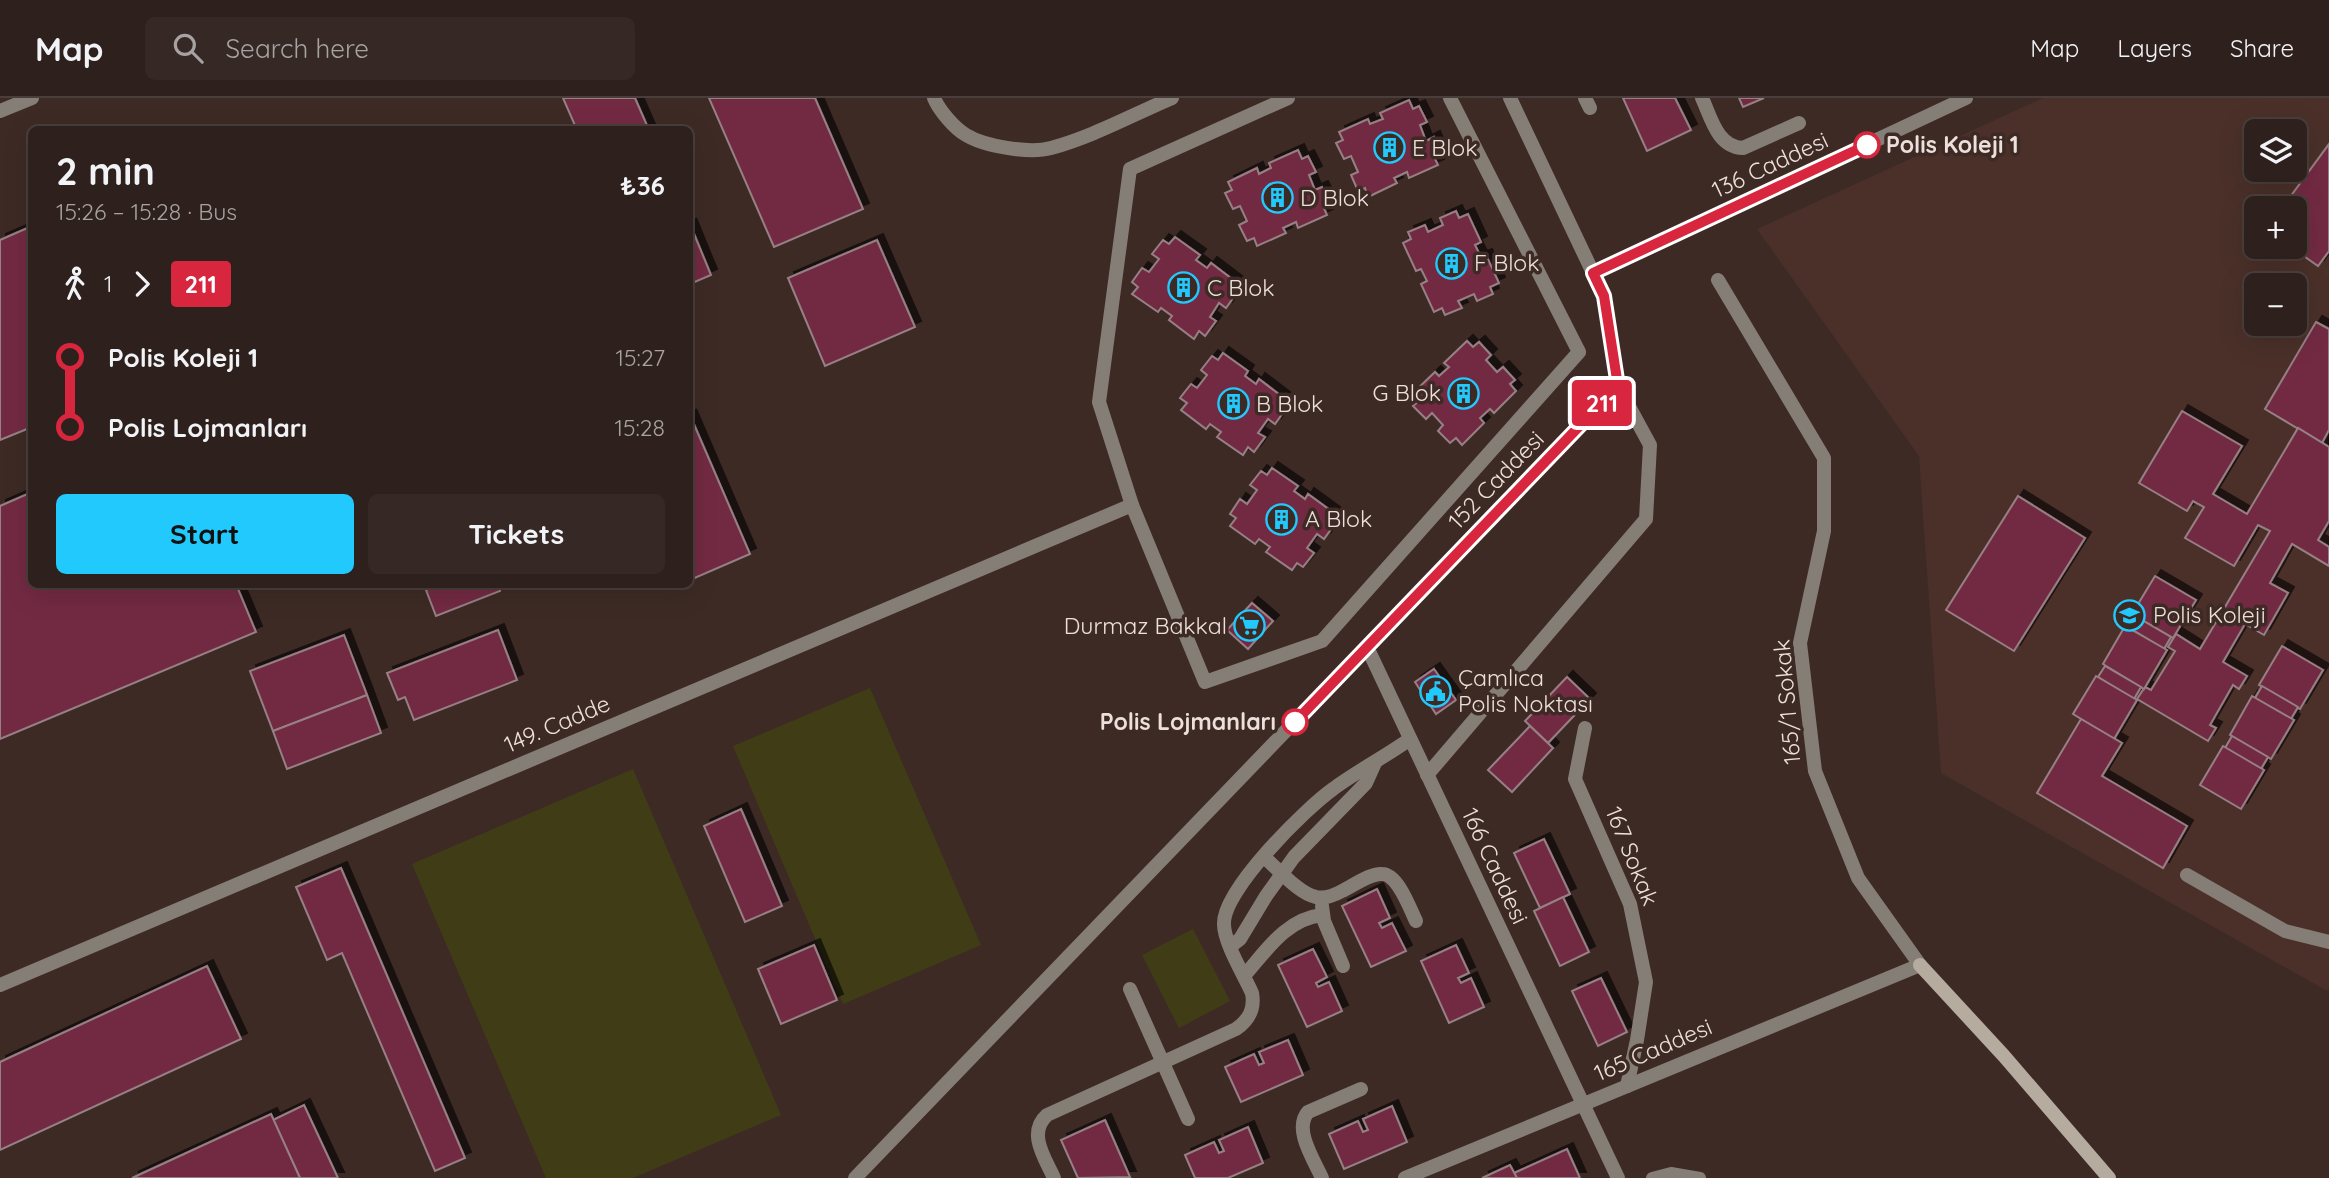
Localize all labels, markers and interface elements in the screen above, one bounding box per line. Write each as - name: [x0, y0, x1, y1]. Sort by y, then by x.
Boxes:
- search box: [145, 17, 635, 80]
- text: Map: [35, 28, 103, 69]
- icon: search: [169, 29, 207, 67]
- text: Search here: [225, 32, 369, 65]
- text: Map: [2030, 33, 2079, 63]
- text: Layers: [2117, 33, 2192, 63]
- text: Share: [2230, 33, 2294, 63]
- map controls: [2244, 119, 2307, 336]
- button: layers: [2244, 119, 2307, 182]
- street label: 136 Caddesi: [1707, 125, 1832, 204]
- place label: Polis Koleji 1: [1886, 130, 2019, 159]
- building icon: E Blok: [1372, 131, 1406, 165]
- marker: Polis Koleji 1: [1854, 132, 1880, 158]
- place label: E Blok: [1412, 133, 1478, 162]
- text: 2 min: [56, 147, 155, 195]
- text: ₺36: [620, 169, 665, 202]
- building icon: D Blok: [1260, 181, 1294, 215]
- place label: D Blok: [1300, 183, 1369, 212]
- button: +: [2244, 196, 2307, 259]
- text: 15:26 – 15:28 · Bus: [56, 197, 237, 226]
- building icon: F Blok: [1434, 246, 1468, 280]
- place label: F Blok: [1474, 248, 1539, 277]
- icon: walk: [56, 265, 94, 303]
- icon: forward: [123, 265, 161, 303]
- text: 1: [104, 269, 113, 298]
- text: 211: [185, 269, 217, 299]
- building icon: C Blok: [1167, 271, 1201, 305]
- place label: C Blok: [1207, 273, 1274, 302]
- button: −: [2244, 273, 2307, 336]
- text: Polis Koleji 1: [108, 341, 258, 374]
- text: 15:27: [616, 343, 665, 372]
- building icon: G Blok: [1447, 376, 1481, 410]
- place label: G Blok: [1373, 378, 1441, 407]
- line badge: 211: [1562, 380, 1642, 426]
- building icon: B Blok: [1216, 387, 1250, 421]
- text: 211: [1586, 388, 1618, 418]
- place label: B Blok: [1256, 389, 1323, 418]
- text: Polis Lojmanları: [108, 411, 307, 444]
- text: 15:28: [614, 413, 665, 442]
- street label: 152 Caddesi: [1442, 424, 1550, 535]
- button: Start: [56, 494, 354, 574]
- button: Tickets: [368, 494, 665, 574]
- building icon: A Blok: [1265, 502, 1299, 536]
- place label: A Blok: [1305, 504, 1372, 533]
- school or university icon: Polis Koleji: [2113, 598, 2147, 632]
- place label: Polis Koleji: [2153, 600, 2266, 629]
- supermarket icon: Durmaz Bakkal: [1233, 609, 1267, 643]
- place label: Durmaz Bakkal: [1064, 611, 1227, 640]
- street label: 165/1 Sokak: [1767, 638, 1806, 766]
- place label: Çamlıca Polis Noktası: [1458, 663, 1593, 718]
- public building icon: Çamlıca Polis Noktası: [1418, 674, 1452, 708]
- street label: 149. Cadde: [500, 688, 614, 759]
- place label: Polis Lojmanları: [1100, 707, 1276, 736]
- marker: Polis Lojmanları: [1282, 709, 1308, 735]
- street label: 167 Sokak: [1599, 802, 1665, 910]
- street label: 166 Caddesi: [1456, 803, 1535, 929]
- street label: 165 Caddesi: [1589, 1012, 1716, 1087]

